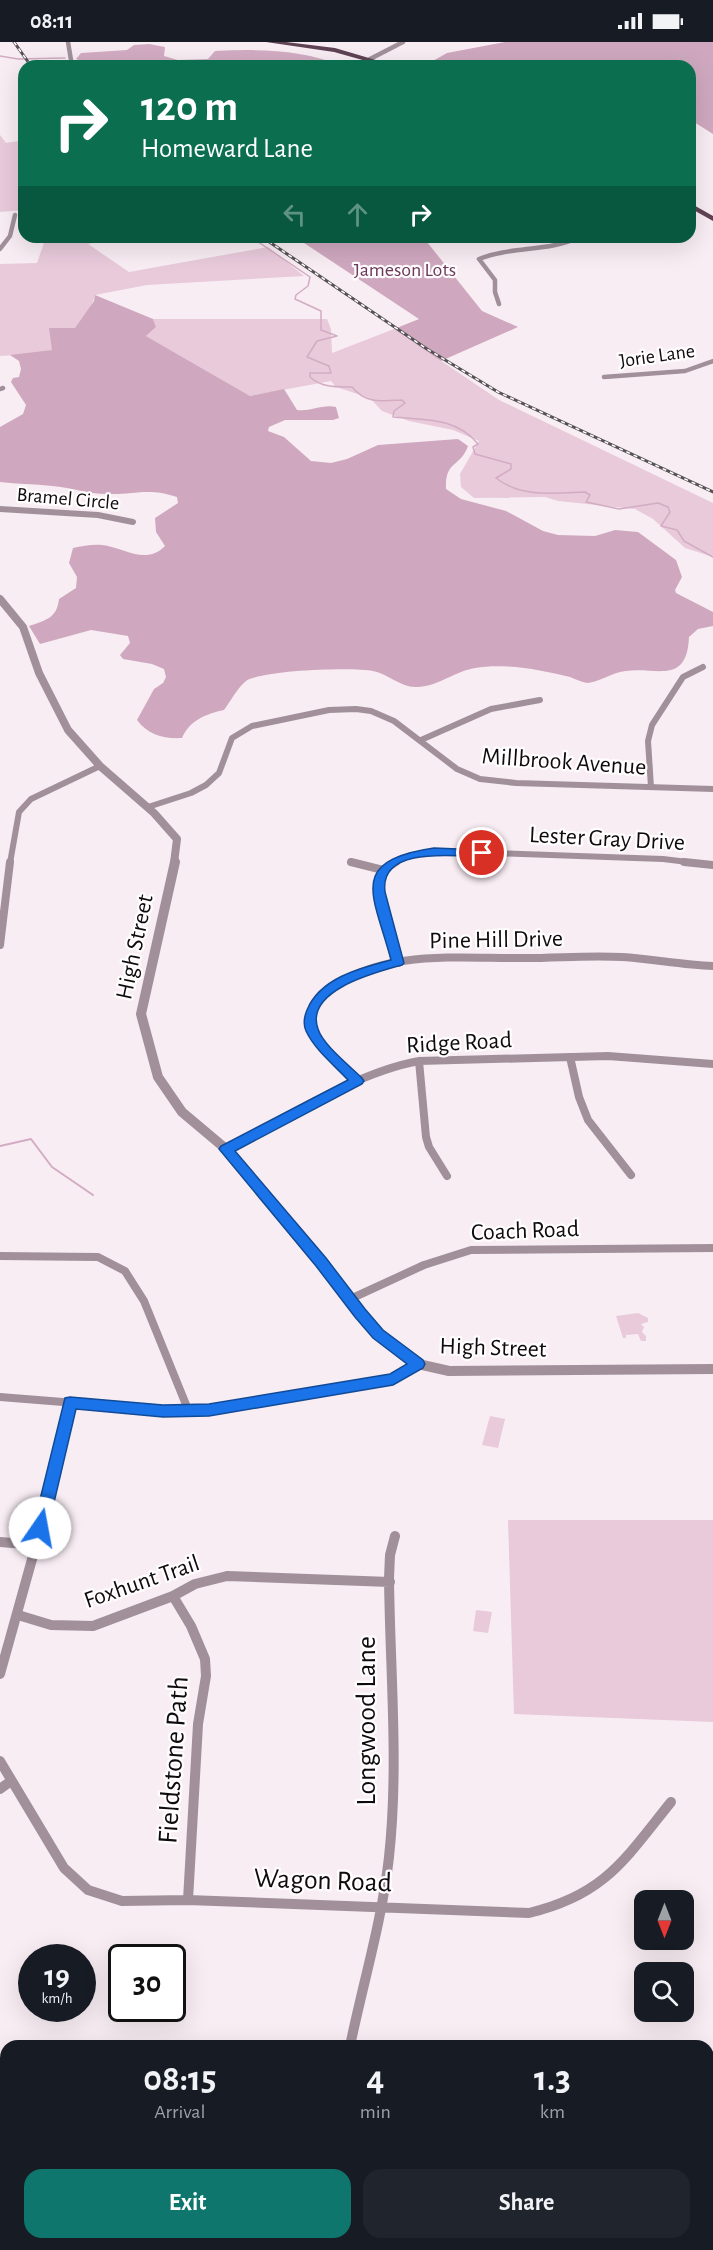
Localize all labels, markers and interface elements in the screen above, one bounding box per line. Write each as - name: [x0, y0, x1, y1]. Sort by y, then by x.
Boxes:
- text: 08:11: [30, 10, 73, 32]
- icon: right: [42, 84, 120, 162]
- text: 120 m: [141, 86, 238, 128]
- text: Homeward Lane: [141, 135, 313, 162]
- icon: left: [278, 198, 311, 231]
- icon: ahead: [341, 198, 374, 231]
- icon: right: [404, 198, 437, 231]
- park label: Jameson Lots: [354, 260, 456, 280]
- street label: Jorie Lane: [618, 341, 696, 371]
- street label: Bramel Circle: [16, 485, 120, 513]
- street label: Millbrook Avenue: [481, 744, 647, 780]
- street label: Lester Gray Drive: [528, 823, 686, 855]
- pin: [456, 827, 507, 878]
- icon: arrive: [465, 836, 498, 869]
- street label: High Street: [112, 892, 158, 1002]
- street label: Pine Hill Drive: [429, 927, 563, 953]
- street label: Ridge Road: [405, 1028, 513, 1058]
- street label: Coach Road: [470, 1217, 580, 1245]
- street label: High Street: [439, 1334, 547, 1362]
- position arrow: [8, 1496, 72, 1560]
- street label: Foxhunt Trail: [81, 1551, 203, 1613]
- street label: Longwood Lane: [353, 1636, 381, 1806]
- street label: Fieldstone Path: [154, 1675, 194, 1845]
- street label: Wagon Road: [253, 1865, 393, 1897]
- north arrow: [634, 1890, 694, 1950]
- map controls: [634, 1890, 694, 2022]
- speed limit sign: 30: [108, 1944, 186, 2022]
- text: 19: [44, 1961, 70, 1991]
- button: search: [634, 1962, 694, 2022]
- text: km/h: [42, 1991, 72, 2006]
- text: 08:15: [143, 2061, 216, 2097]
- text: 4: [366, 2061, 384, 2097]
- text: 1.3: [534, 2061, 571, 2097]
- text: Arrival: [154, 2102, 206, 2122]
- text: min: [360, 2102, 391, 2122]
- text: km: [540, 2102, 565, 2122]
- button: Exit: [24, 2169, 351, 2238]
- button: Share: [363, 2169, 690, 2238]

